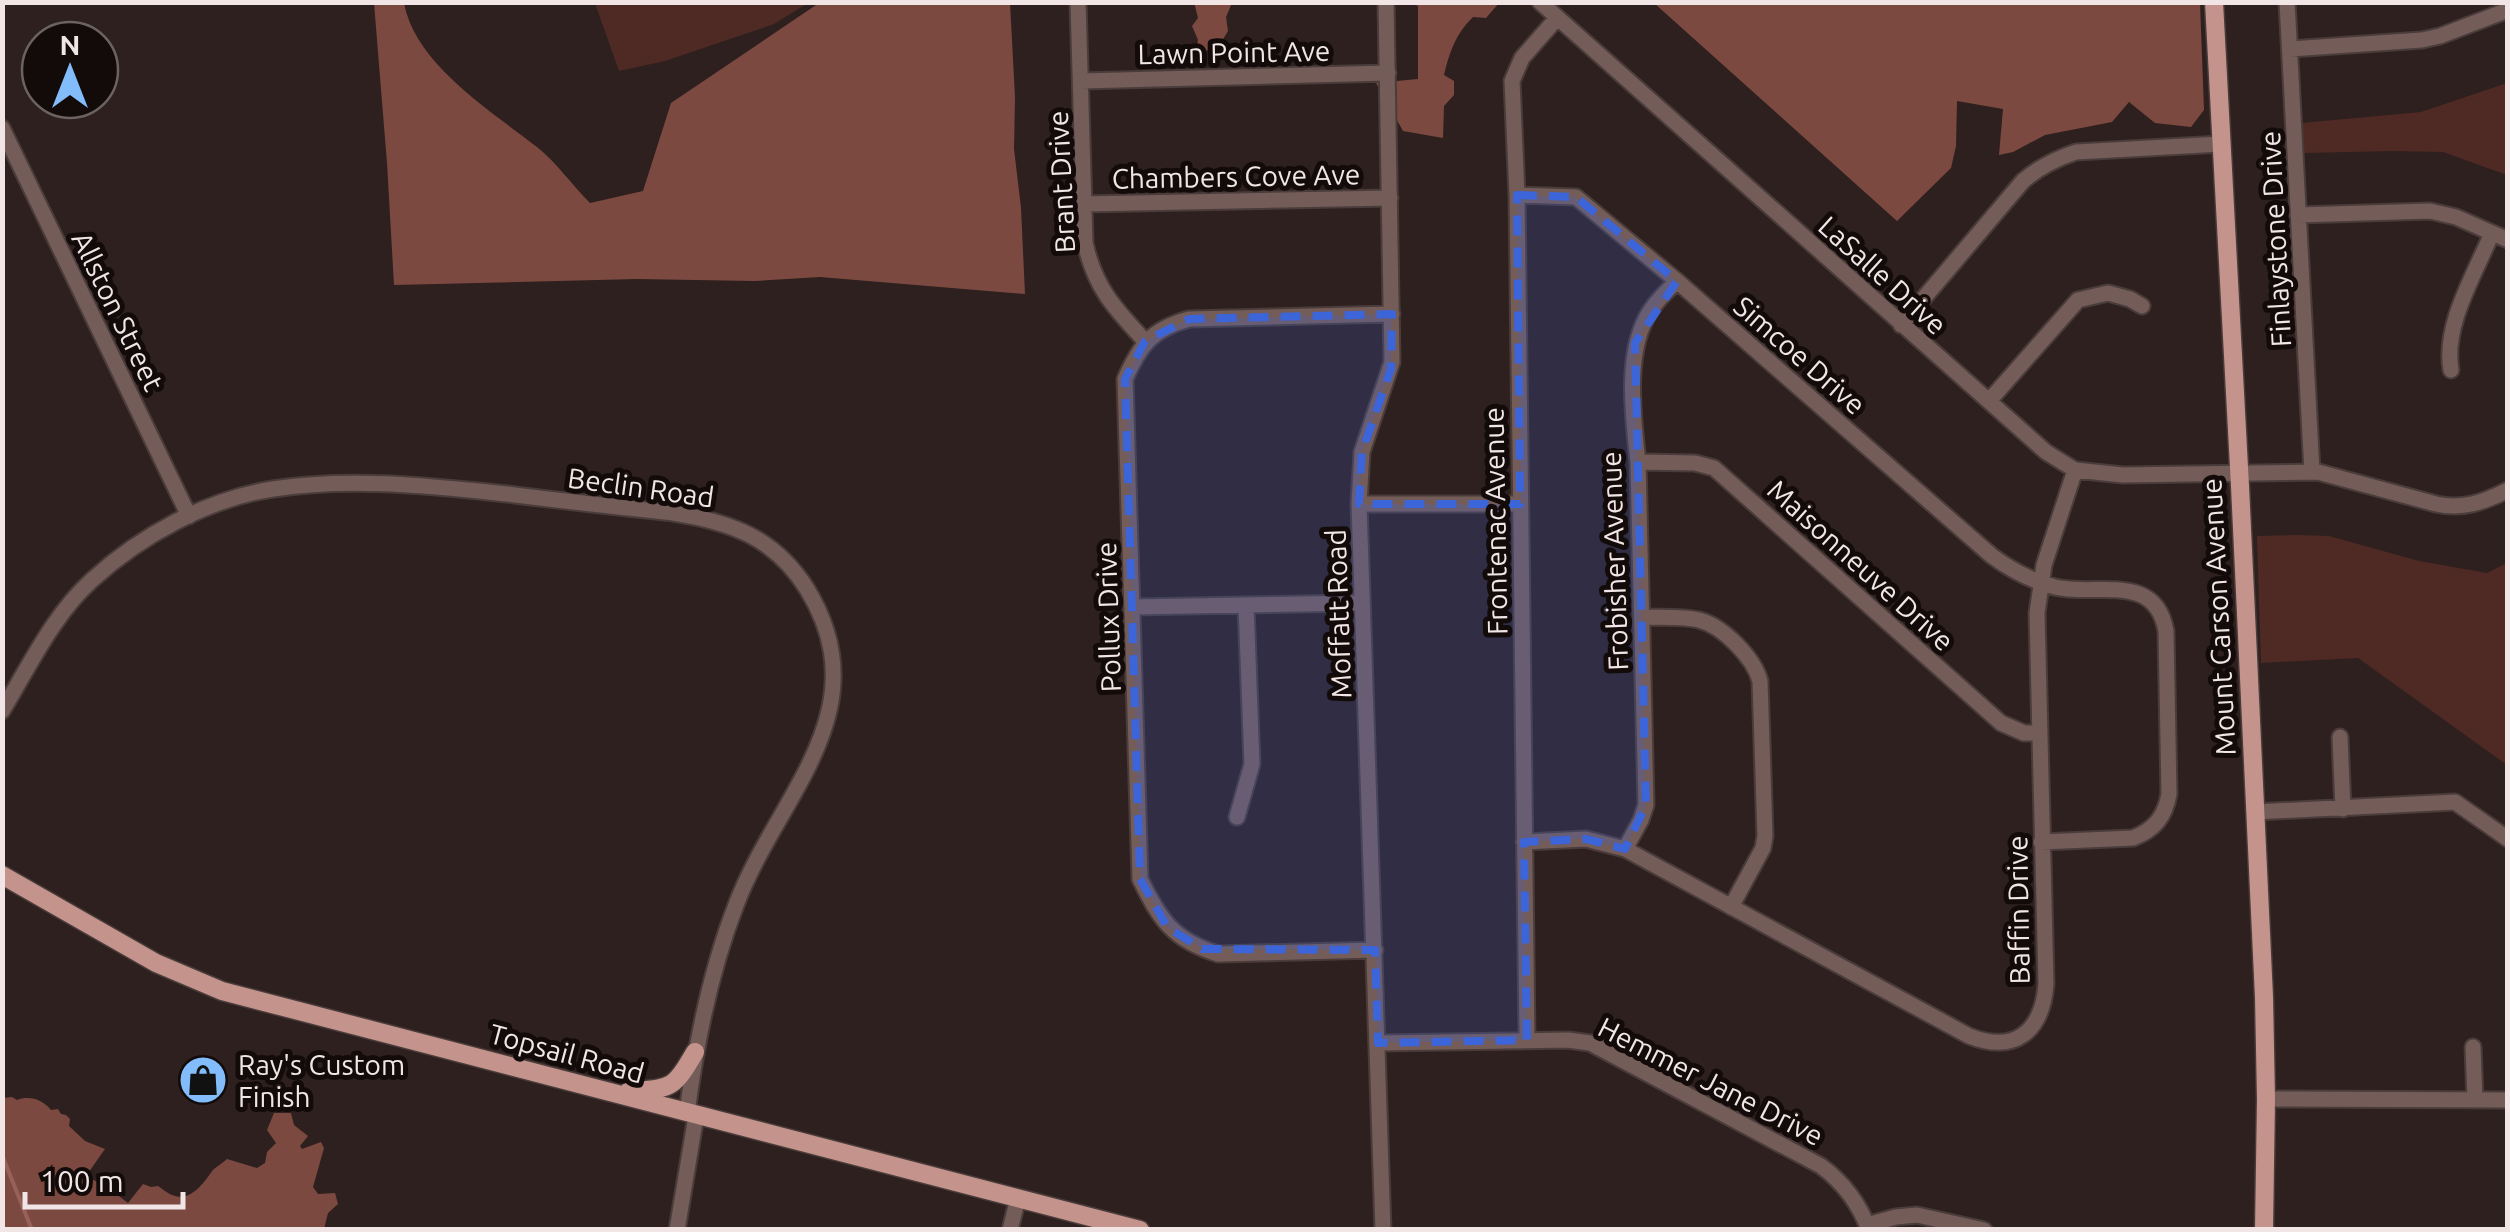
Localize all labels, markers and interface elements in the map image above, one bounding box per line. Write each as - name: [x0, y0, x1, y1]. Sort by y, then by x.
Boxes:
- north arrow: [20, 20, 120, 120]
- text: N: [60, 29, 80, 60]
- street label: Lawn Point Ave: [1137, 35, 1331, 69]
- street label: Brant Drive: [1042, 110, 1080, 254]
- street label: Finlaystone Drive: [2254, 130, 2296, 348]
- street label: Chambers Cove Ave: [1111, 158, 1361, 194]
- street label: LaSalle Drive: [1813, 210, 1953, 340]
- street label: Allston Street: [66, 226, 170, 396]
- street label: Simcoe Drive: [1728, 290, 1872, 420]
- street label: Frontenac Avenue: [1478, 407, 1512, 635]
- street label: Frobisher Avenue: [1595, 451, 1633, 671]
- street label: Beclin Road: [566, 461, 716, 513]
- street label: Maisonneuve Drive: [1762, 473, 1960, 657]
- street label: Mount Carson Avenue: [2195, 478, 2241, 756]
- street label: Moffatt Road: [1320, 529, 1356, 699]
- street label: Pollux Drive: [1090, 541, 1126, 693]
- street label: Baffin Drive: [2001, 835, 2035, 985]
- street label: Hemmer Jane Drive: [1593, 1011, 1829, 1151]
- street label: Topsail Road: [486, 1018, 648, 1088]
- place label: Ray's Custom Finish: [238, 1049, 405, 1112]
- shop icon: Ray's Custom Finish: [177, 1054, 229, 1106]
- scale bar: [25, 1147, 182, 1209]
- text: 100 m: [40, 1164, 124, 1198]

